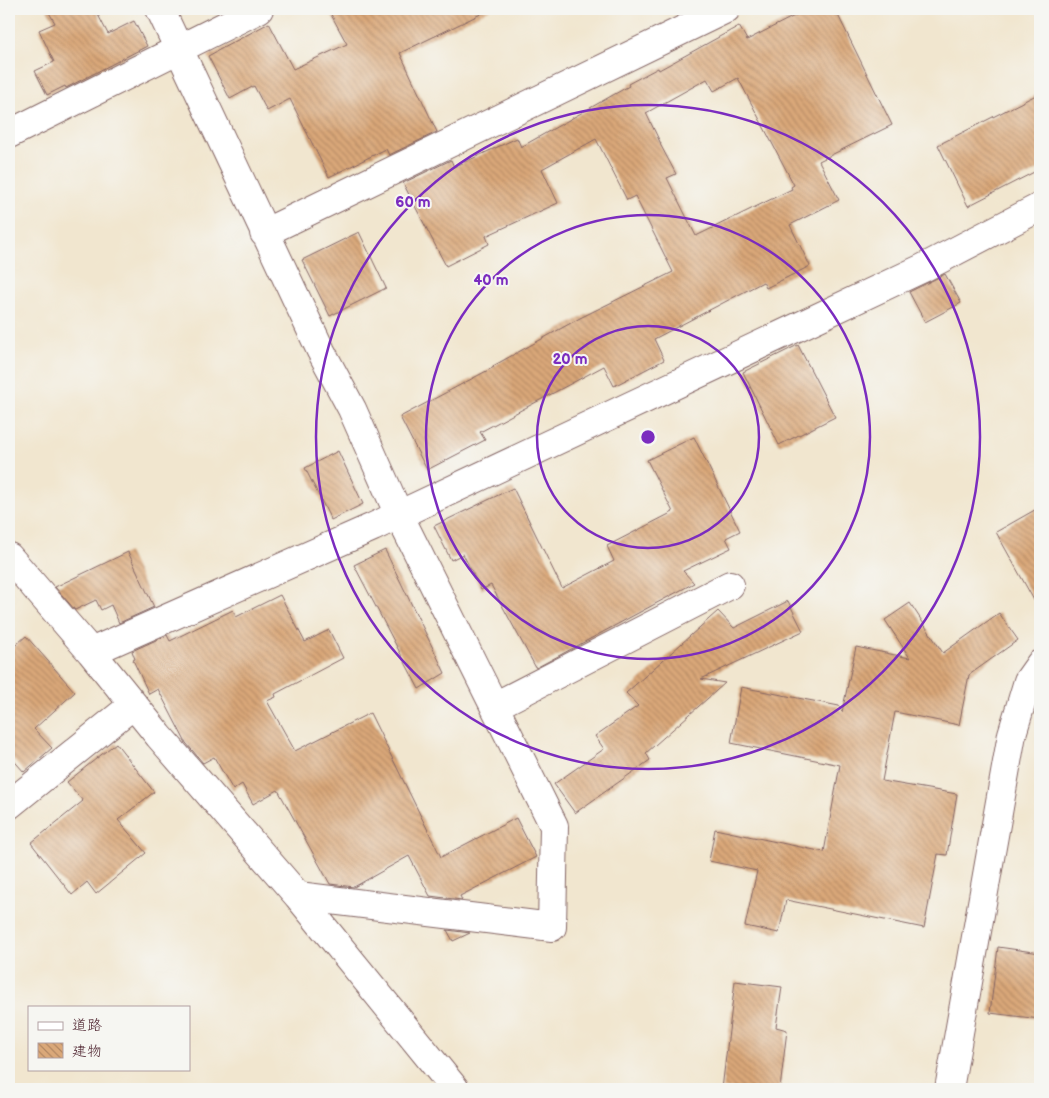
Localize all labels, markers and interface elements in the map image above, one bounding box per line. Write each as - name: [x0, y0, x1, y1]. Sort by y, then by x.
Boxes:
- text: 60 m: [395, 193, 431, 212]
- text: 40 m: [473, 271, 509, 290]
- text: 20 m: [553, 350, 588, 369]
- centre of rings: [639, 428, 657, 446]
- legend: [28, 1006, 190, 1070]
- text: 道路: [72, 1016, 102, 1035]
- text: 建物: [72, 1042, 102, 1061]

